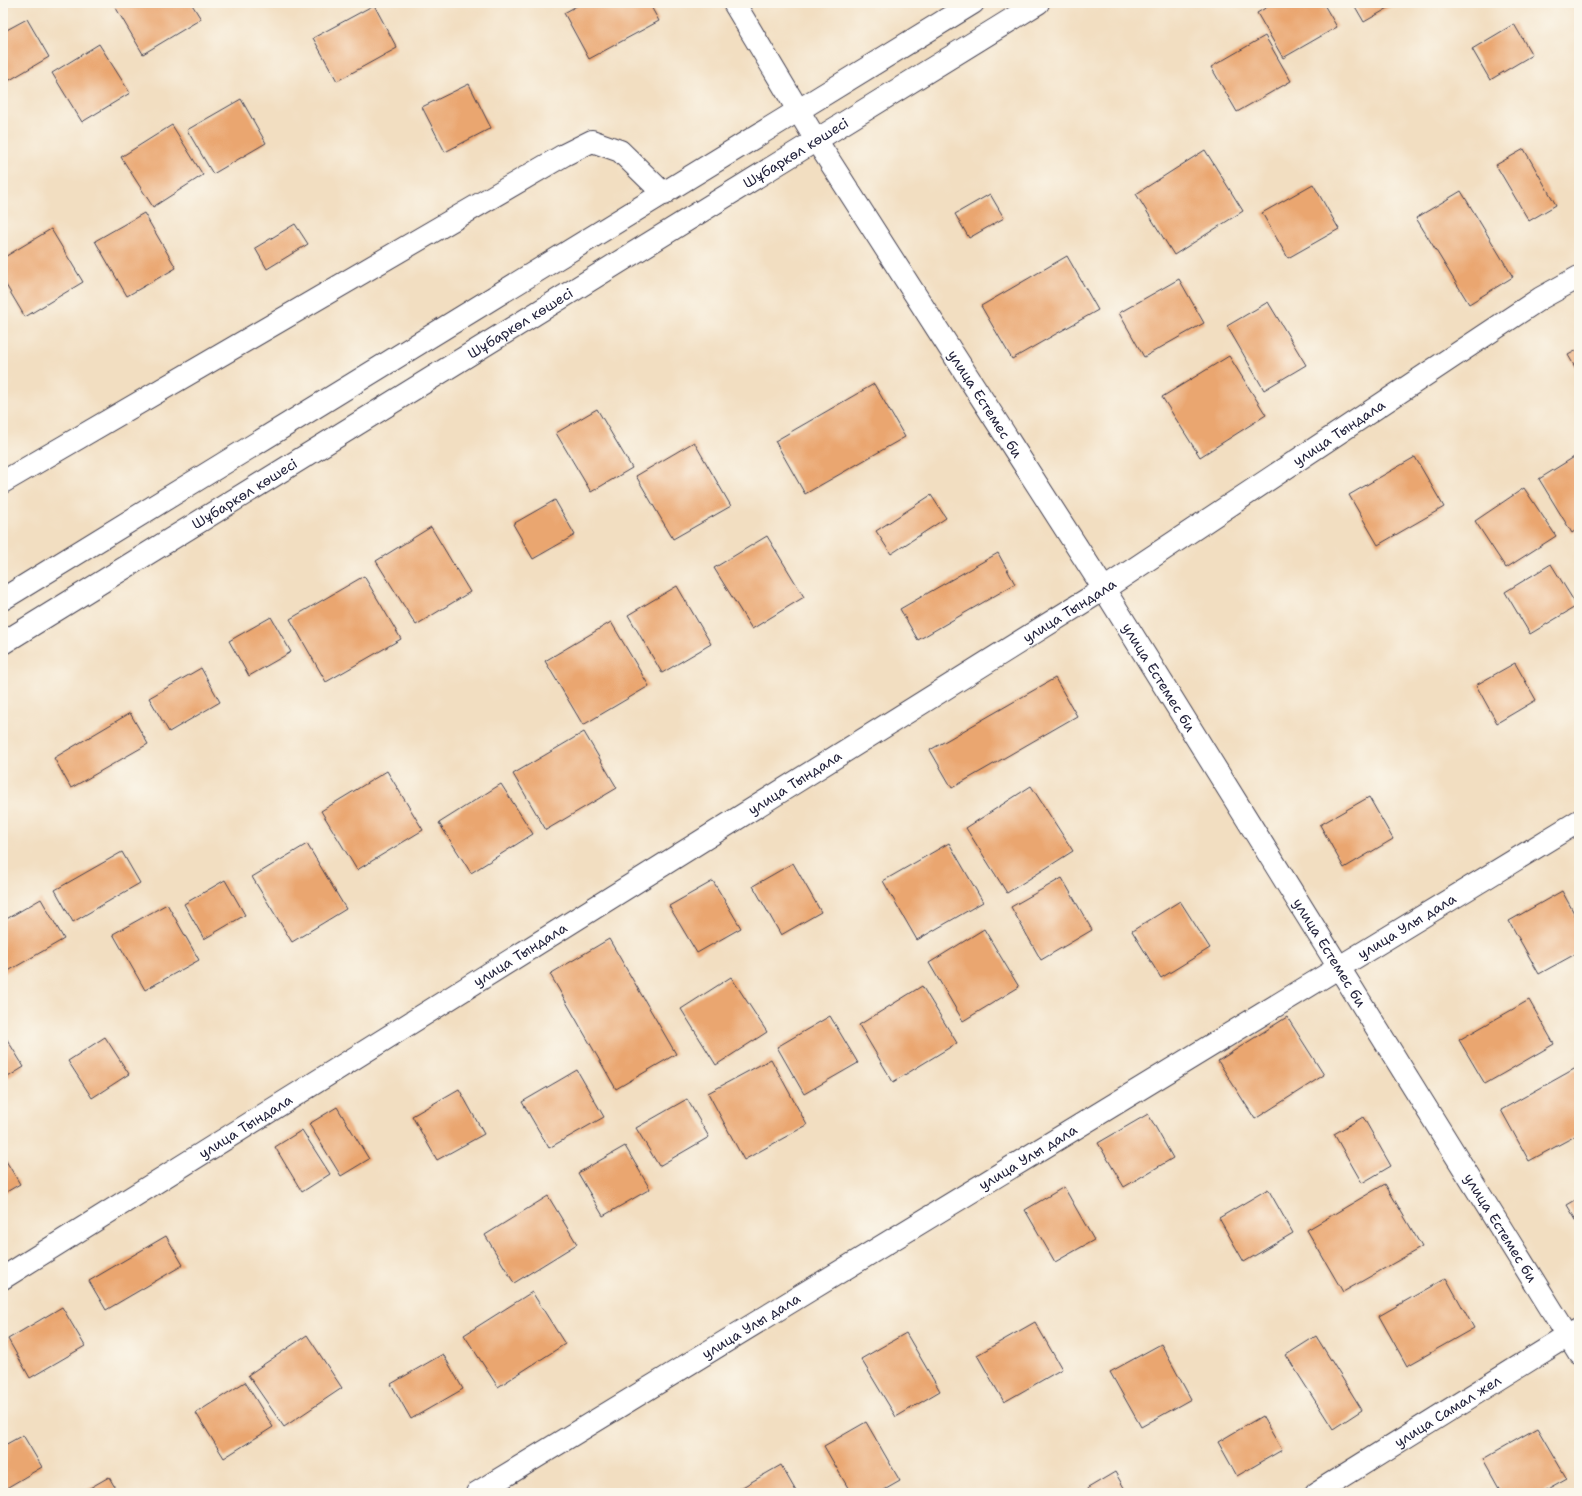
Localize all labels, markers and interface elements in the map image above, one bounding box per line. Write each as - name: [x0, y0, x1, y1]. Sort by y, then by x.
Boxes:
- street label: Шұбаркөл көшесі: [740, 113, 852, 192]
- street label: Шұбаркөл көшесі: [464, 284, 576, 363]
- street label: улица Естемес би: [944, 346, 1026, 461]
- street label: улица Тындала: [1289, 395, 1389, 470]
- street label: Шұбаркөл көшесі: [188, 454, 301, 533]
- street label: улица Тындала: [1019, 574, 1120, 647]
- street label: улица Естемес би: [1118, 619, 1199, 735]
- street label: улица Тындала: [745, 746, 845, 819]
- street label: улица Улы дала: [1354, 889, 1460, 963]
- street label: улица Естемес би: [1289, 895, 1370, 1010]
- street label: улица Тындала: [470, 918, 570, 990]
- street label: улица Тындала: [195, 1090, 296, 1162]
- street label: улица Улы дала: [975, 1120, 1080, 1194]
- street label: улица Естемес би: [1460, 1170, 1541, 1286]
- street label: улица Улы дала: [699, 1289, 804, 1363]
- street label: улица Самал жел: [1391, 1371, 1504, 1451]

